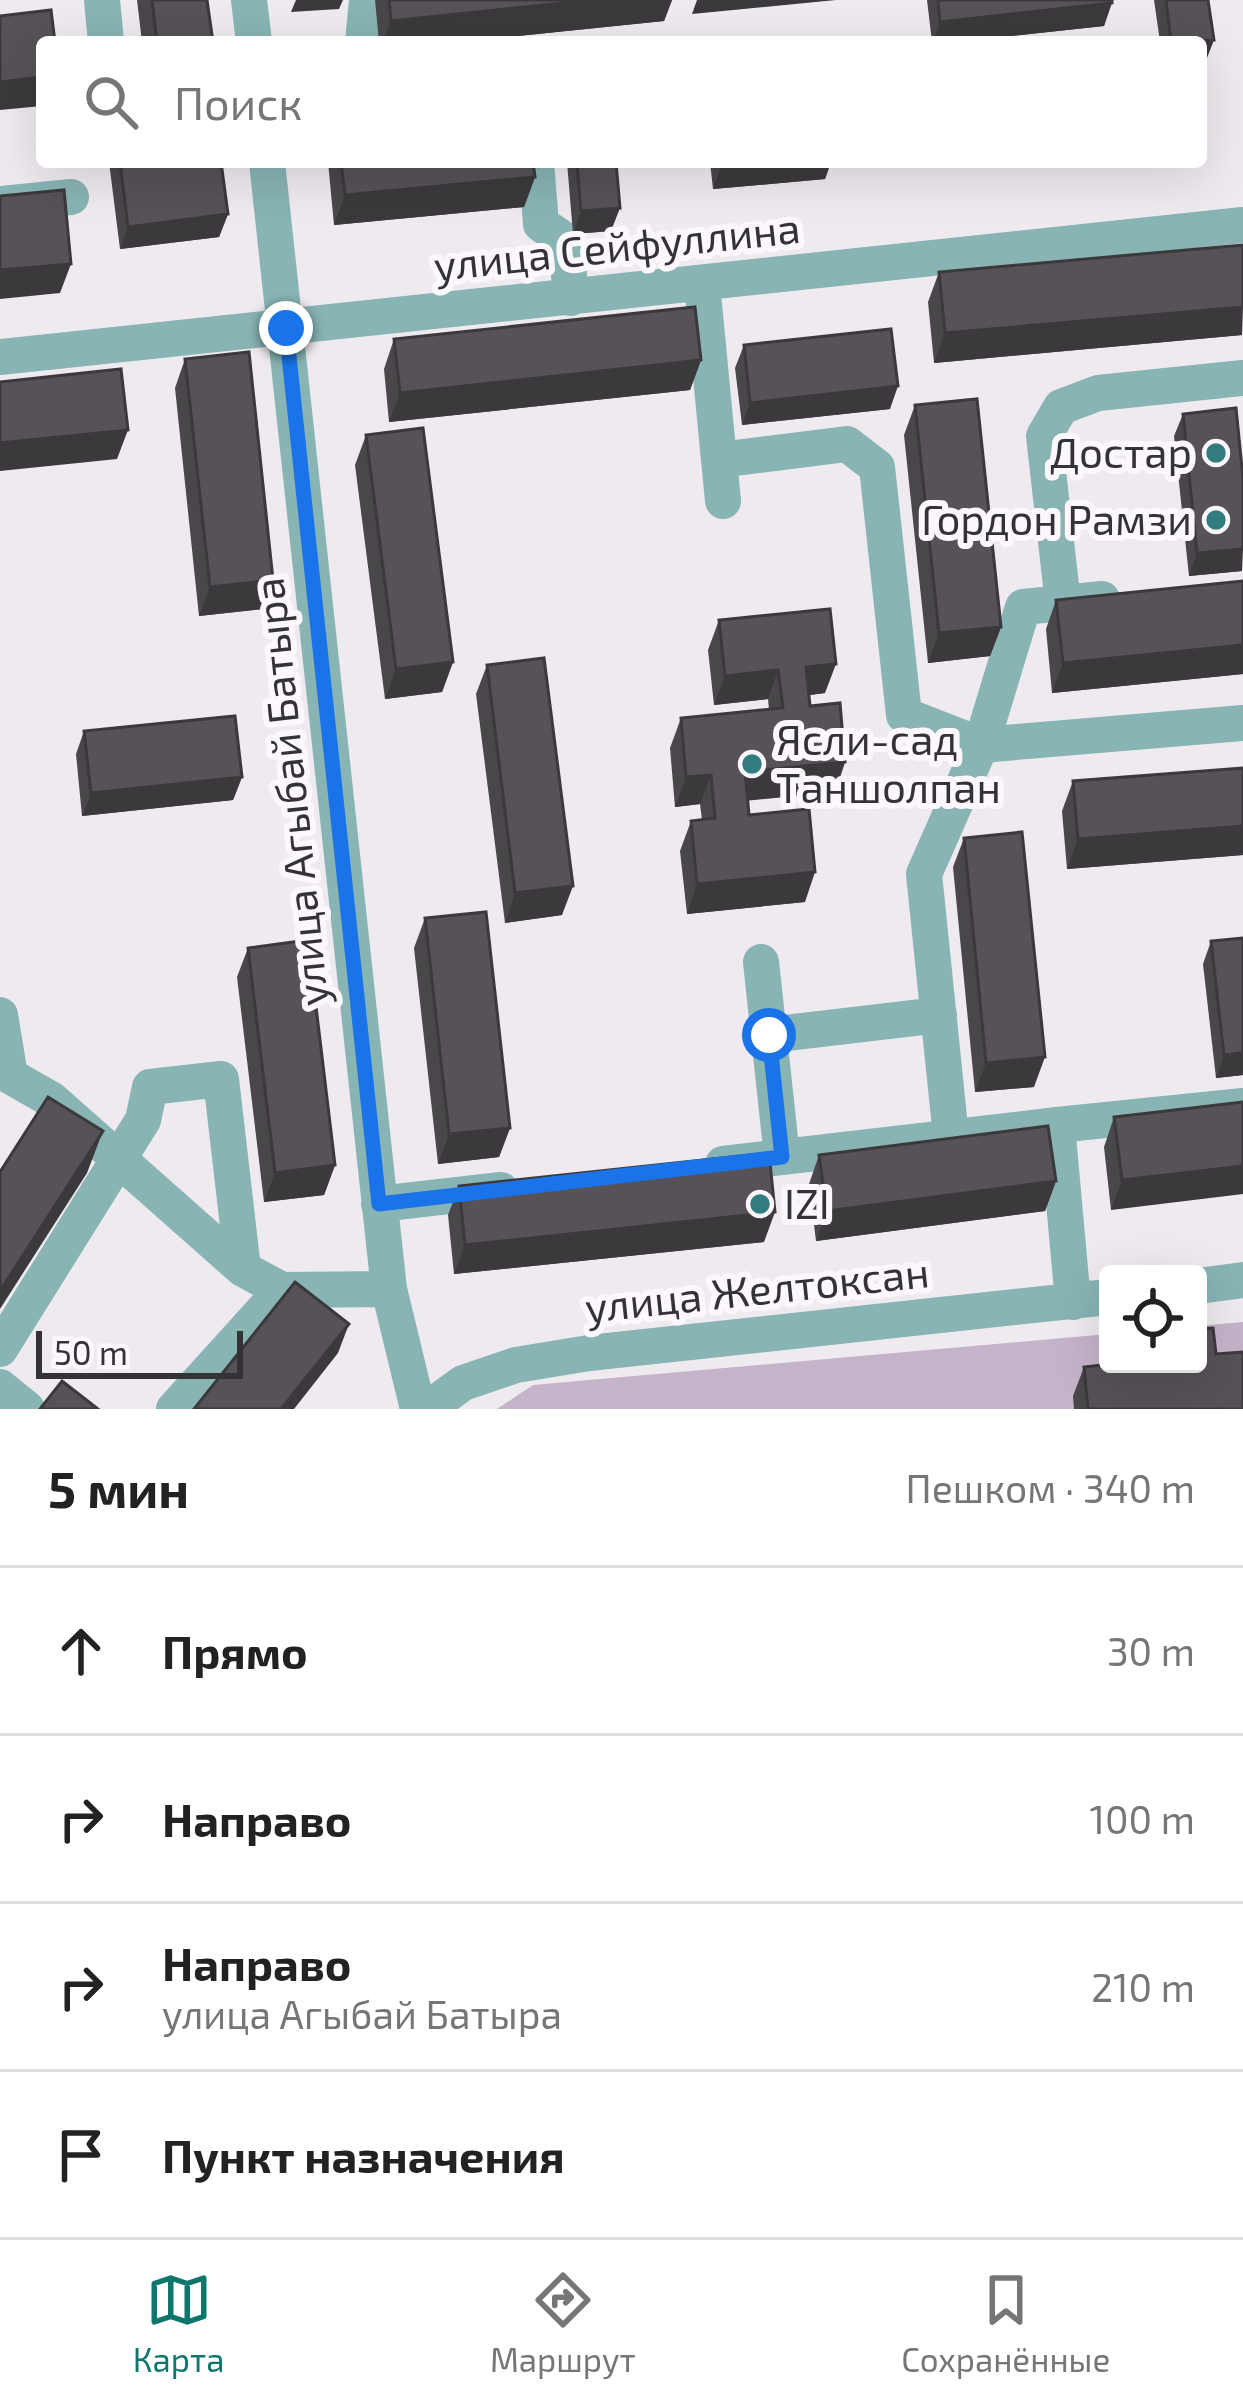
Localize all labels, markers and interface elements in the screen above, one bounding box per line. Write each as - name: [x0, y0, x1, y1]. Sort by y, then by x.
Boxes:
- search box: [36, 36, 1207, 168]
- icon: search: [78, 69, 144, 135]
- text: Поиск: [174, 75, 302, 129]
- street label: улица Сейфуллина: [431, 201, 802, 290]
- route end: [259, 301, 313, 355]
- place label: Достар: [1050, 426, 1192, 476]
- marker: Достар: [1203, 440, 1229, 466]
- place label: Гордон Рамзи: [921, 493, 1192, 543]
- marker: Гордон Рамзи: [1203, 507, 1229, 533]
- street label: улица Агыбай Батыра: [242, 575, 337, 1009]
- place label: Ясли-сад Таншолпан: [776, 713, 1001, 811]
- marker: Ясли-сад Таншолпан: [739, 751, 765, 777]
- route start: [742, 1008, 796, 1062]
- place label: IZI: [784, 1177, 830, 1227]
- marker: IZI: [747, 1191, 773, 1217]
- street label: улица Желтоксан: [582, 1245, 931, 1332]
- map controls: [1099, 1265, 1207, 1373]
- button: locate: [1099, 1265, 1207, 1373]
- scale bar: [36, 1325, 243, 1378]
- text: 50 m: [54, 1332, 128, 1372]
- text: 5 мин: [48, 1457, 189, 1518]
- text: Пешком · 340 m: [906, 1464, 1195, 1511]
- icon: ahead: [48, 1618, 114, 1684]
- text: Прямо: [162, 1624, 308, 1678]
- text: 30 m: [1107, 1627, 1195, 1674]
- icon: right: [48, 1786, 114, 1852]
- text: Направо: [162, 1792, 351, 1846]
- text: 100 m: [1090, 1795, 1195, 1842]
- text: Направо: [162, 1936, 351, 1990]
- icon: right: [48, 1954, 114, 2020]
- text: 210 m: [1091, 1963, 1195, 2010]
- text: улица Агыбай Батыра: [162, 1990, 562, 2037]
- icon: arrive: [48, 2122, 114, 2188]
- text: Пункт назначения: [162, 2128, 565, 2182]
- tab: Карта: [133, 2267, 224, 2379]
- tab: Маршрут: [490, 2267, 636, 2379]
- tab: Сохранённые: [901, 2267, 1110, 2379]

